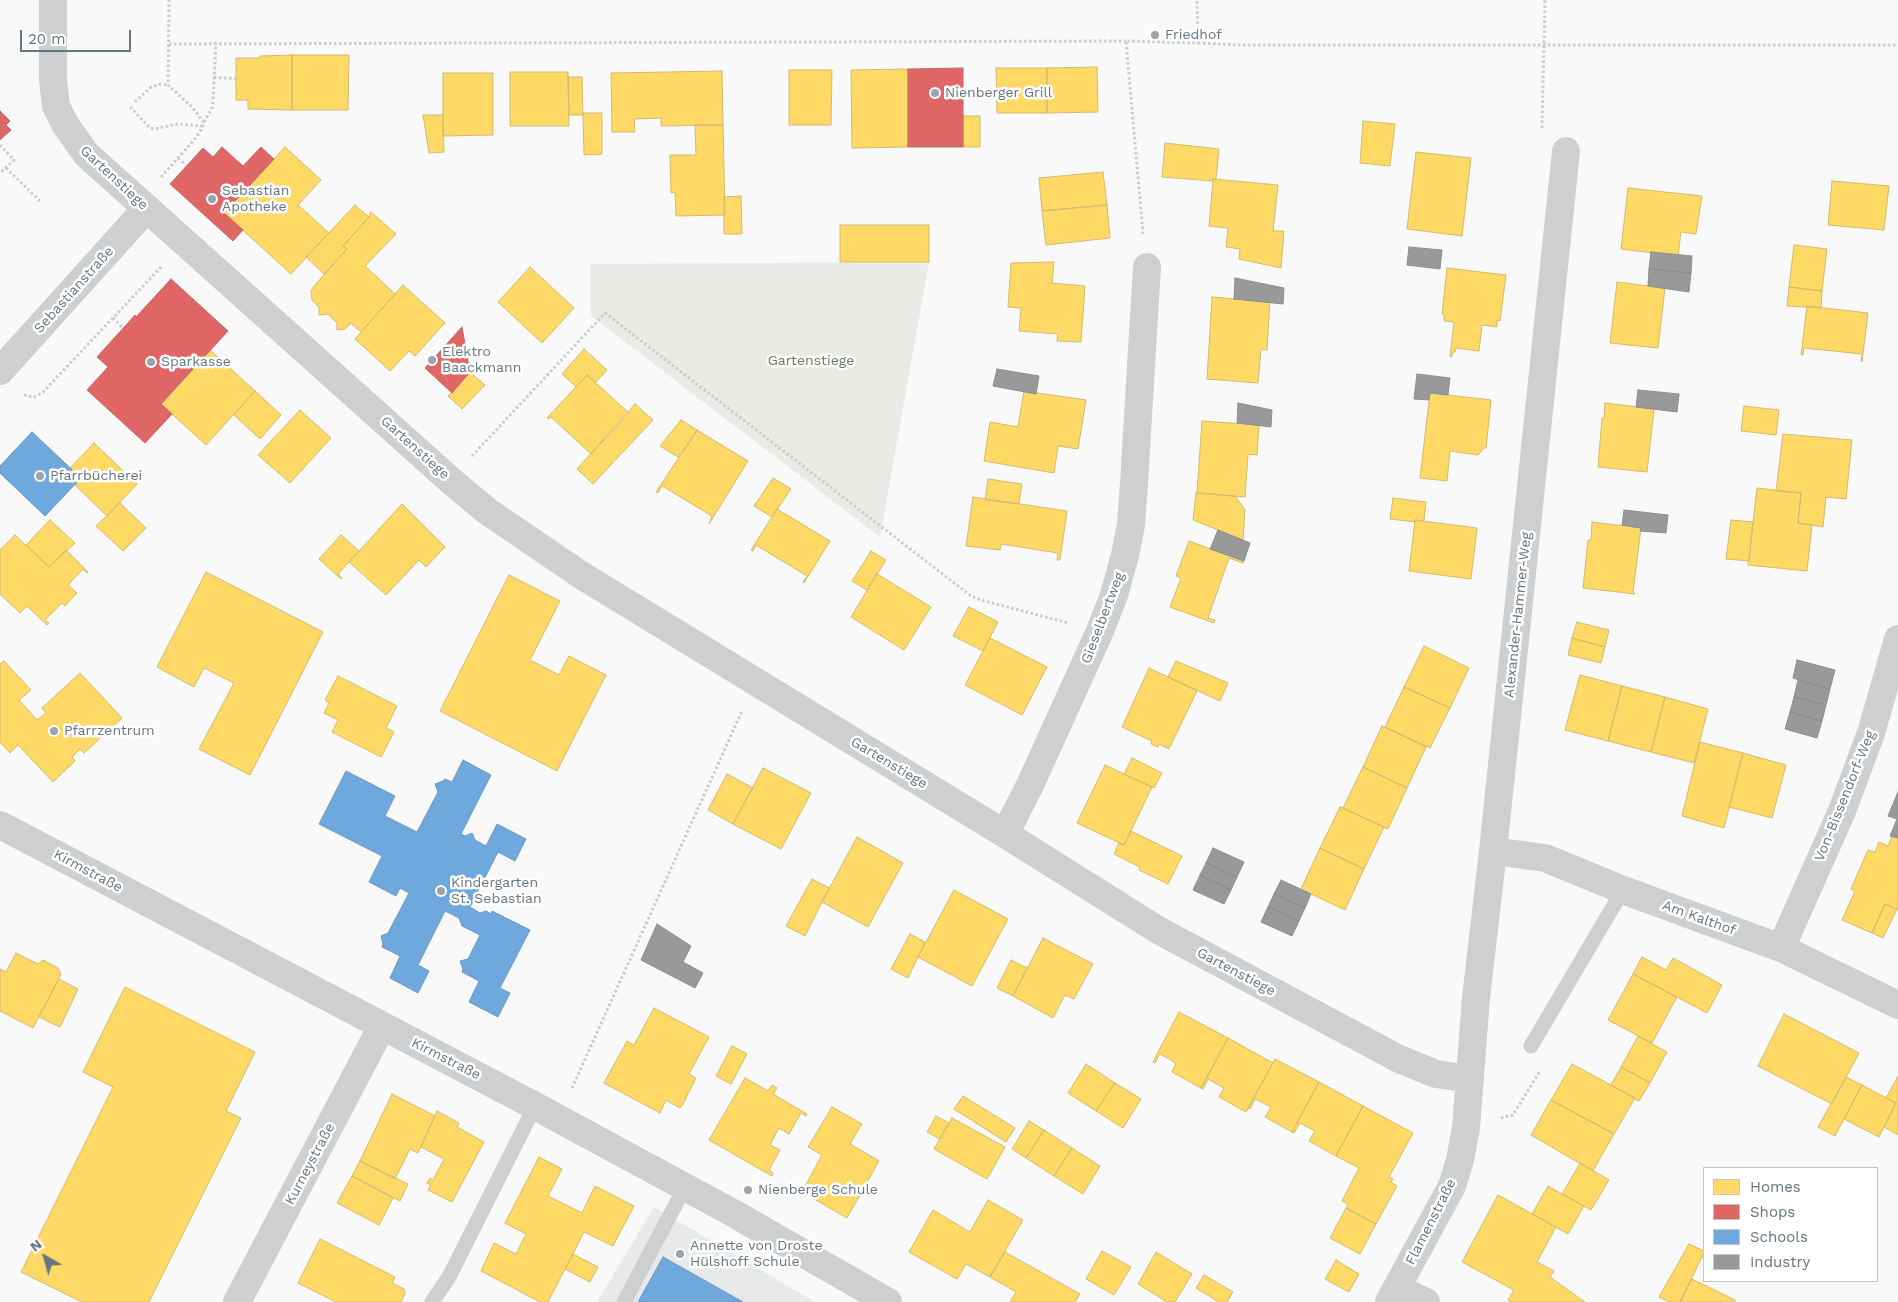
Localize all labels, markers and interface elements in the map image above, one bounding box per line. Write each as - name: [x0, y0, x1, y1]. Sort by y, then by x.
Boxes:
- scale bar: [22, 20, 134, 52]
- place label: Friedhof: [1165, 27, 1222, 43]
- marker: Friedhof: [1149, 29, 1161, 41]
- text: 20 m: [28, 30, 66, 48]
- place label: Nienberger Grill: [945, 85, 1052, 101]
- marker: Nienberger Grill: [929, 87, 941, 99]
- street label: Gartenstiege: [77, 142, 151, 214]
- place label: Sebastian Apotheke: [222, 183, 289, 216]
- marker: Sebastian Apotheke: [206, 193, 218, 205]
- street label: Sebastianstraße: [31, 243, 117, 337]
- place label: Elektro Baackmann: [442, 344, 521, 377]
- park label: Gartenstiege: [768, 353, 854, 369]
- place label: Sparkasse: [161, 354, 231, 370]
- marker: Elektro Baackmann: [426, 354, 438, 366]
- marker: Sparkasse: [145, 356, 157, 368]
- street label: Gartenstiege: [377, 413, 453, 483]
- place label: Pfarrbücherei: [50, 468, 142, 484]
- marker: Pfarrbücherei: [34, 470, 46, 482]
- street label: Alexander-Hammer-Weg: [1501, 531, 1535, 699]
- street label: Gieselbertweg: [1078, 570, 1128, 666]
- place label: Pfarrzentrum: [64, 723, 155, 739]
- marker: Pfarrzentrum: [48, 725, 60, 737]
- street label: Von-Bissendorf-Weg: [1811, 728, 1879, 864]
- street label: Gartenstiege: [848, 734, 930, 792]
- street label: Kirmstraße: [51, 846, 125, 896]
- place label: Kindergarten St. Sebastian: [451, 875, 542, 908]
- marker: Kindergarten St. Sebastian: [435, 885, 447, 897]
- street label: Am Kalthof: [1660, 897, 1738, 939]
- street label: Gartenstiege: [1194, 944, 1278, 1000]
- street label: Kirmstraße: [409, 1034, 483, 1084]
- street label: Kurneystraße: [281, 1120, 339, 1208]
- legend: [1703, 1167, 1878, 1282]
- street label: Flamenstraße: [1402, 1176, 1460, 1268]
- text: Homes: [1750, 1178, 1801, 1196]
- place label: Nienberge Schule: [758, 1182, 878, 1198]
- marker: Nienberge Schule: [742, 1184, 754, 1196]
- text: Shops: [1750, 1203, 1795, 1221]
- text: Schools: [1750, 1228, 1808, 1246]
- north arrow: [20, 1232, 70, 1282]
- text: N: [27, 1236, 45, 1255]
- place label: Annette von Droste Hülshoff Schule: [690, 1238, 822, 1270]
- marker: Annette von Droste Hülshoff Schule: [674, 1248, 686, 1260]
- text: Industry: [1750, 1253, 1810, 1271]

